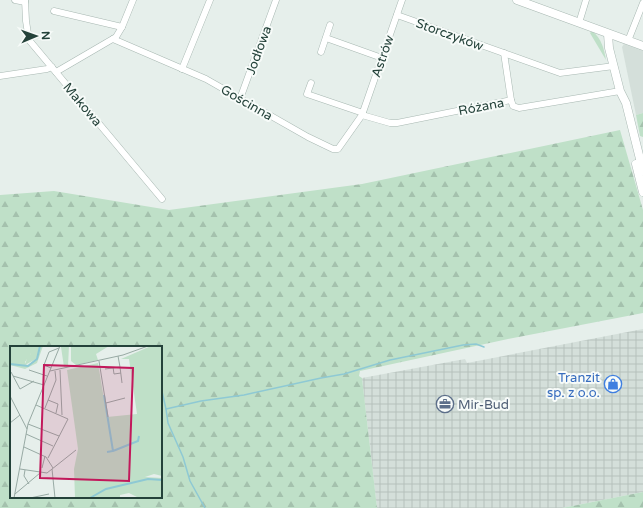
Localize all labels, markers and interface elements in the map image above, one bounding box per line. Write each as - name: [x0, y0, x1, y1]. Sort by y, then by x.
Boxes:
- street label: Storczyków: [414, 15, 486, 55]
- north arrow: [16, 16, 56, 56]
- street label: Jodłowa: [243, 24, 275, 77]
- text: N: [39, 31, 52, 40]
- street label: Astrów: [368, 33, 398, 80]
- street label: Makowa: [59, 80, 105, 130]
- street label: Gościnna: [218, 82, 275, 124]
- street label: Różana: [457, 95, 505, 119]
- inset map: [10, 346, 162, 498]
- place label: Tranzit sp. z o.o.: [547, 370, 600, 401]
- shop icon: Tranzit sp. z o.o.: [603, 374, 623, 394]
- office icon: Mir-Bud: [435, 394, 455, 414]
- place label: Mir-Bud: [458, 397, 509, 413]

